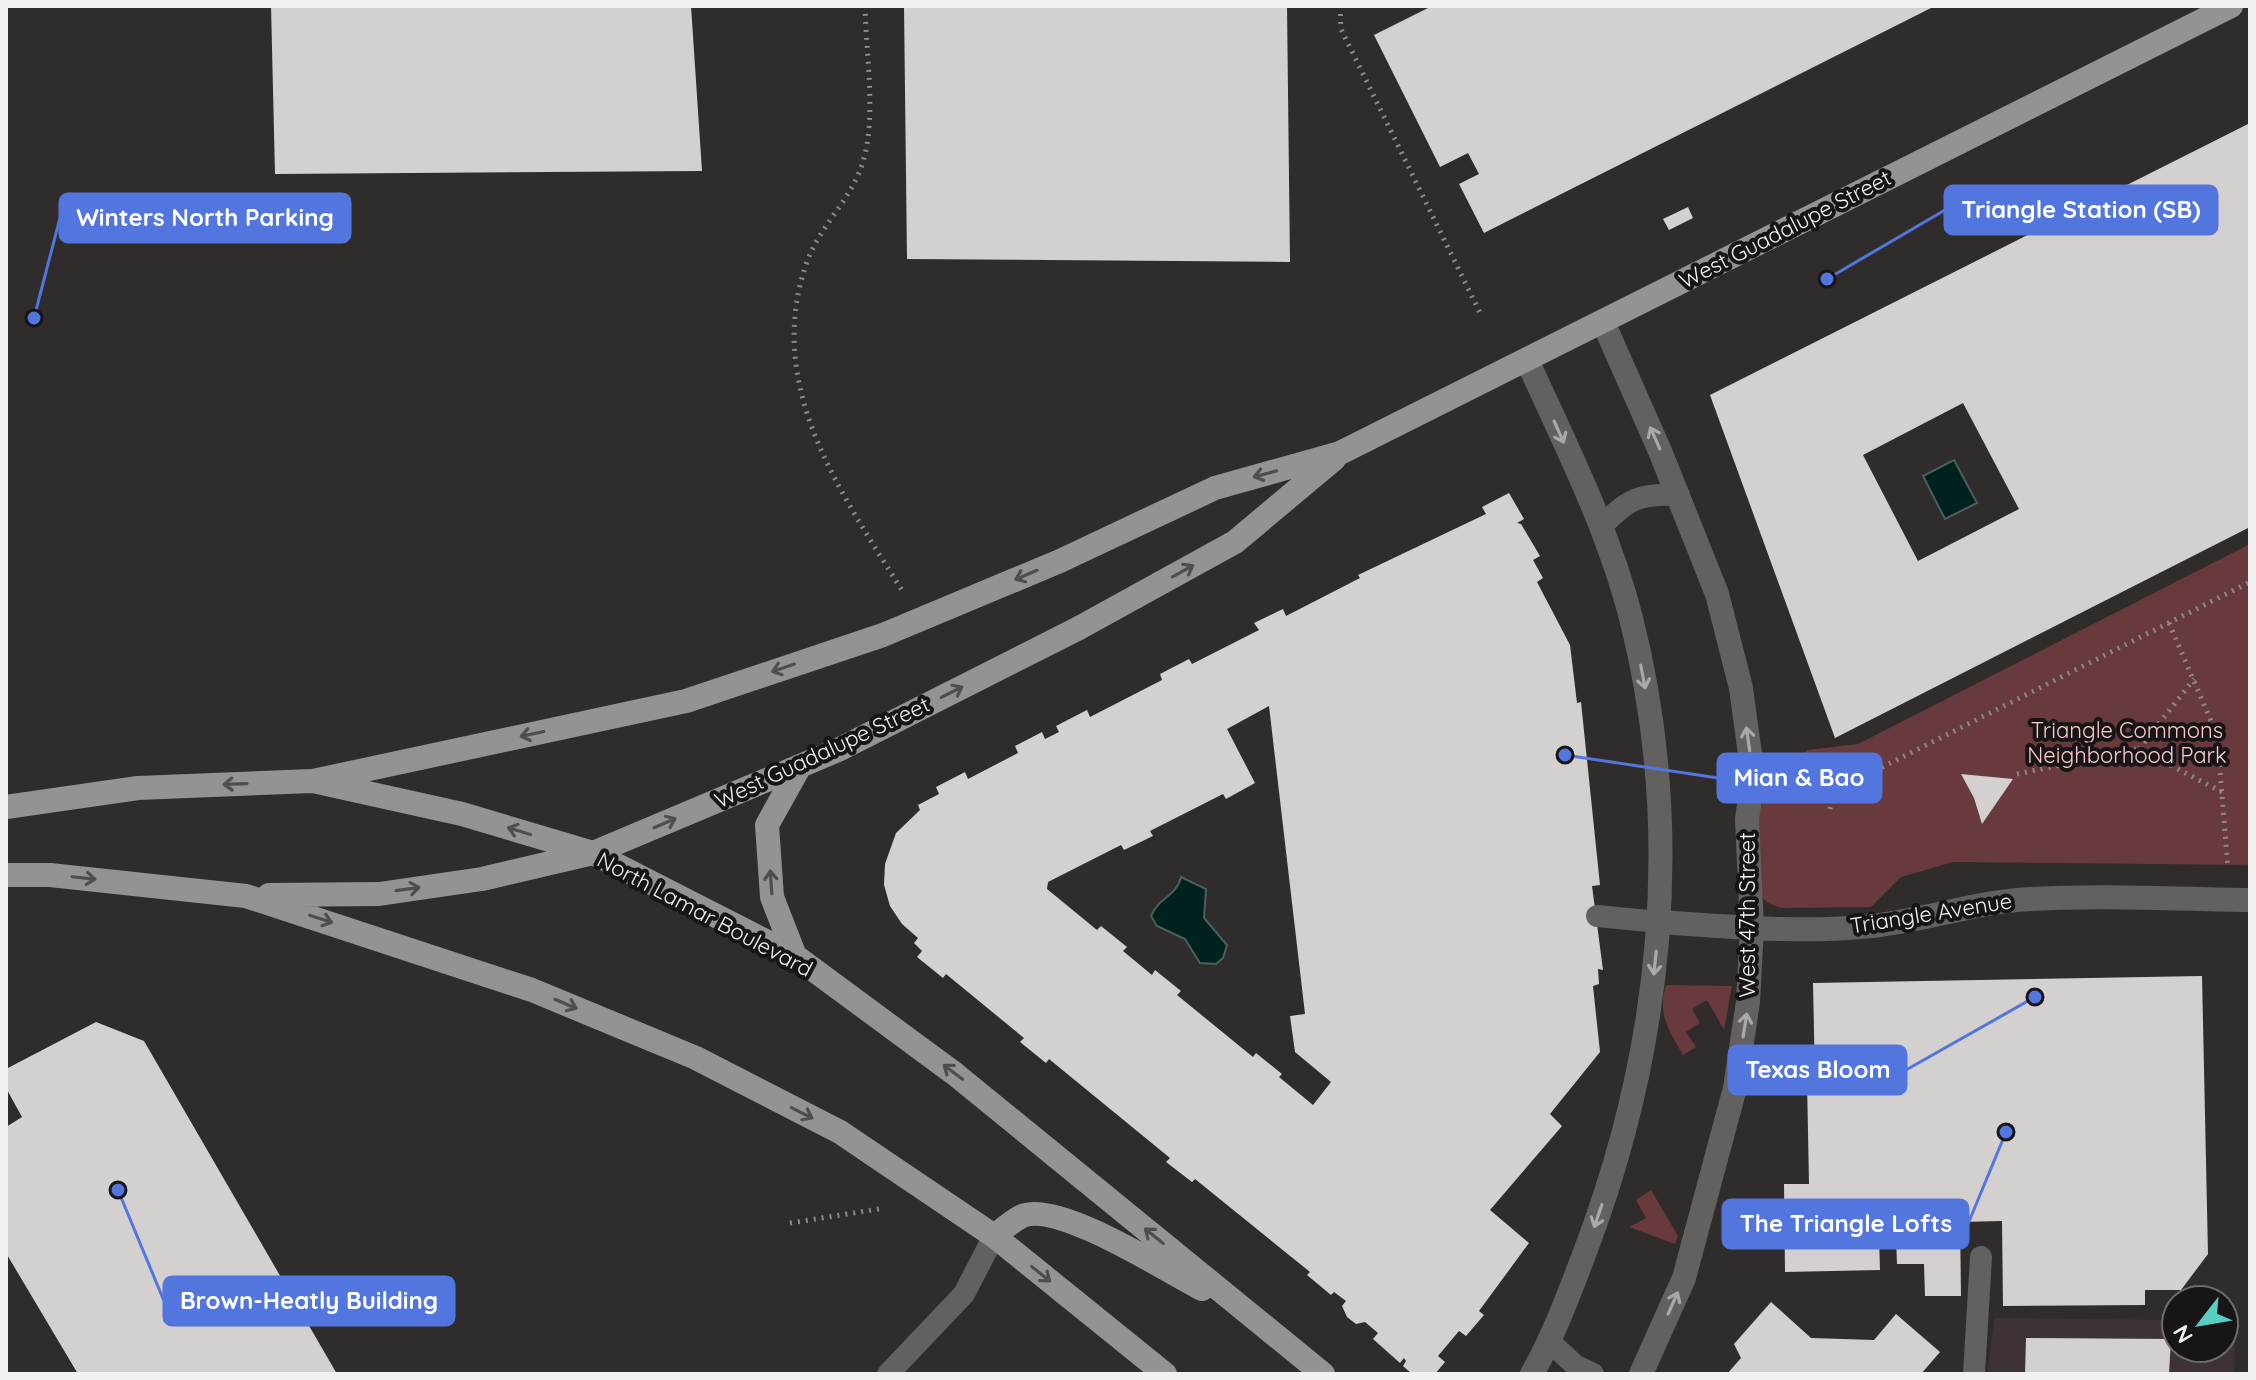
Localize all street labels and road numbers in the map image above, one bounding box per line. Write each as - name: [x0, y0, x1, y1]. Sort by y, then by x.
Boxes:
- street label: West Guadalupe Street: [1674, 163, 1896, 295]
- street label: West Guadalupe Street: [710, 690, 934, 814]
- street label: West 47th Street: [1733, 832, 1761, 998]
- street label: North Lamar Boulevard: [592, 845, 818, 983]
- street label: Triangle Avenue: [1848, 886, 2014, 940]

